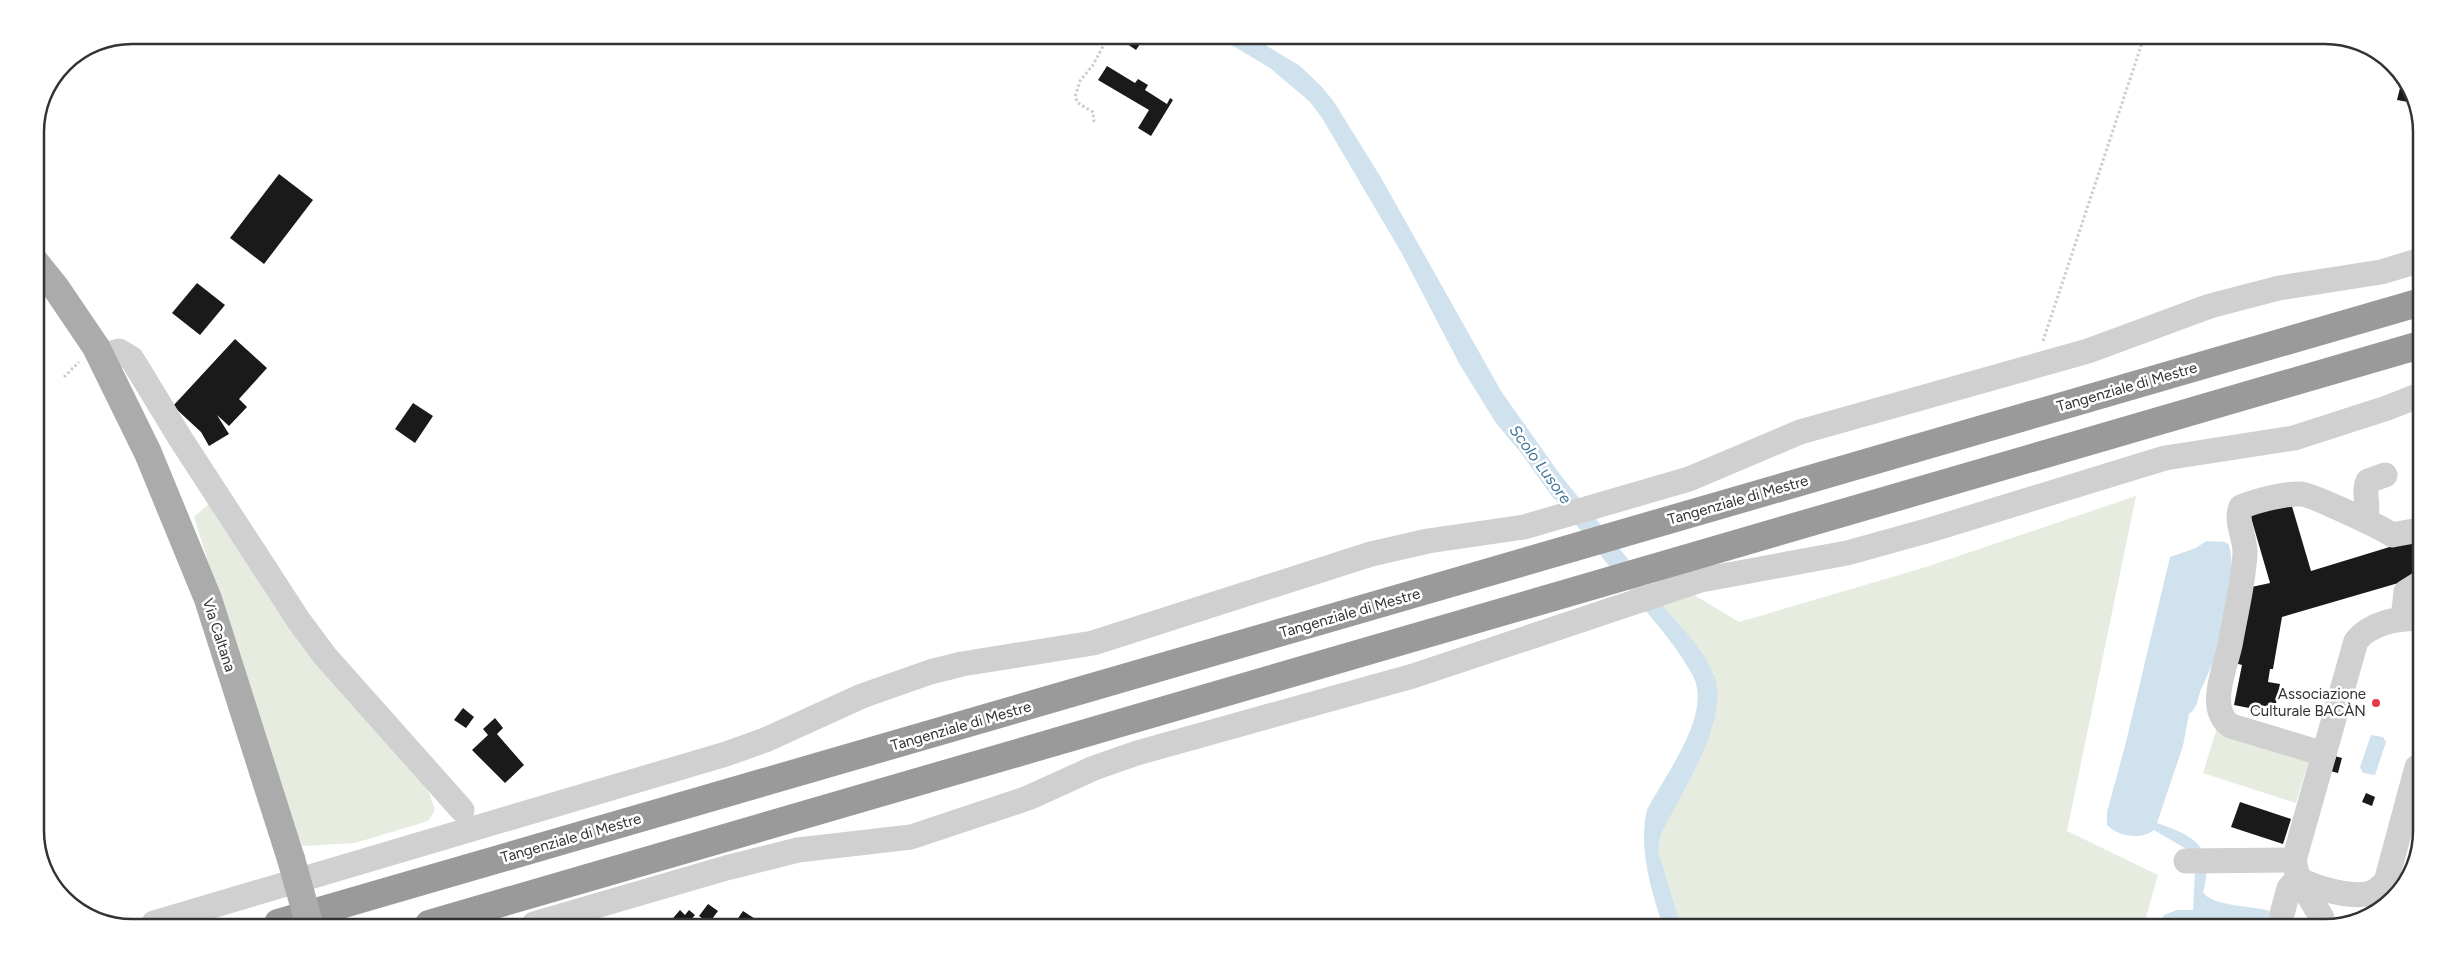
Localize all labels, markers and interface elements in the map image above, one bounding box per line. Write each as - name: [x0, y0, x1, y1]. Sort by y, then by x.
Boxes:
- street label: Tangenziale di Mestre: [2055, 358, 2199, 416]
- water label: Scolo Lusore: [1506, 421, 1576, 508]
- street label: Tangenziale di Mestre: [1666, 471, 1810, 529]
- street label: Tangenziale di Mestre: [1278, 584, 1422, 642]
- street label: Via Caltana: [199, 596, 239, 674]
- place label: Associazione Culturale BACÀN: [2250, 685, 2366, 720]
- street label: Tangenziale di Mestre: [889, 697, 1033, 755]
- marker: Associazione Culturale BACÀN: [2370, 697, 2382, 709]
- street label: Tangenziale di Mestre: [499, 809, 643, 867]

